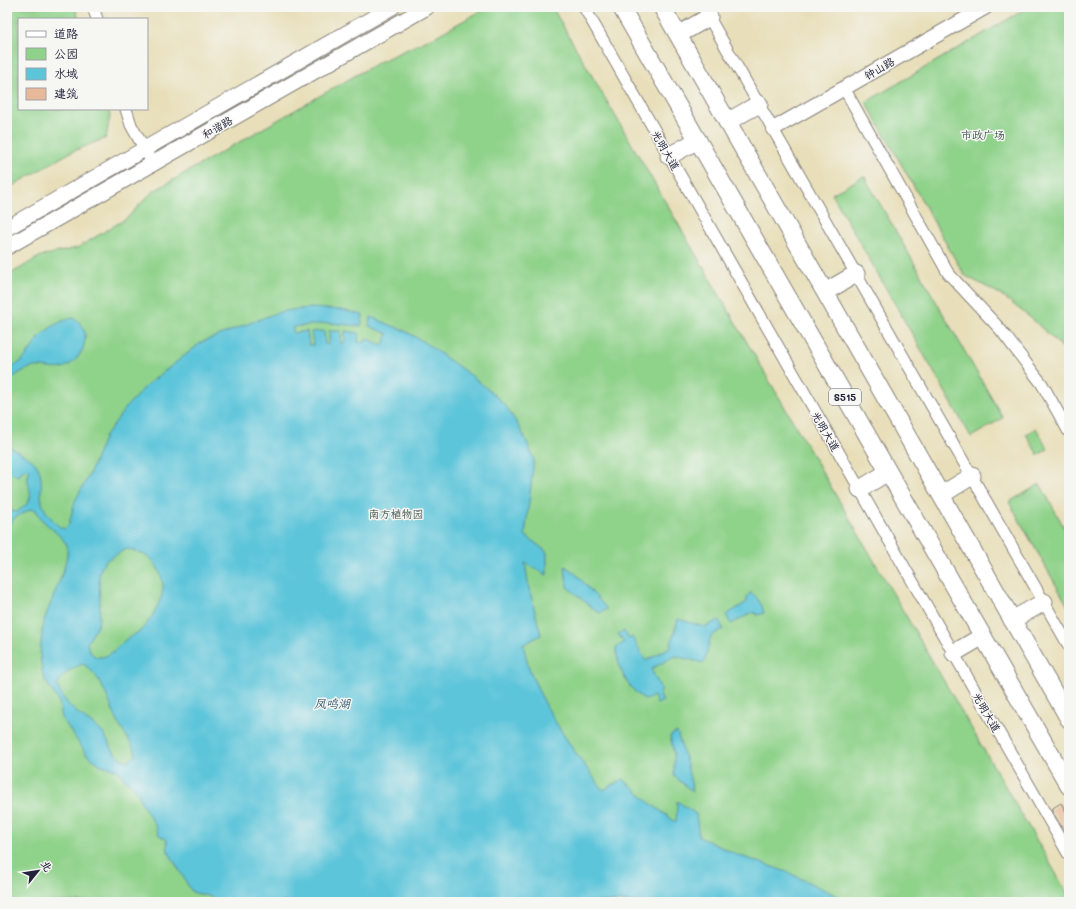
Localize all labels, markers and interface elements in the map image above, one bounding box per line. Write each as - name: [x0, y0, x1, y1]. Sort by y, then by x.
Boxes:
- legend: [18, 18, 148, 110]
- text: 道路: [54, 25, 78, 41]
- text: 公园: [54, 45, 78, 61]
- street label: 钟山路: [861, 53, 897, 83]
- text: 水域: [54, 65, 78, 81]
- text: 建筑: [54, 85, 78, 101]
- street label: 和谐路: [199, 112, 235, 142]
- street label: 光明大道: [649, 127, 683, 173]
- park label: 市政广场: [961, 127, 1005, 142]
- road number: S515: [829, 389, 861, 405]
- street label: 光明大道: [809, 408, 843, 454]
- park label: 南方植物园: [369, 506, 424, 521]
- street label: 光明大道: [970, 689, 1004, 735]
- water label: 凤鸣湖: [314, 695, 351, 711]
- north arrow: [18, 851, 58, 891]
- text: 北: [38, 857, 56, 874]

